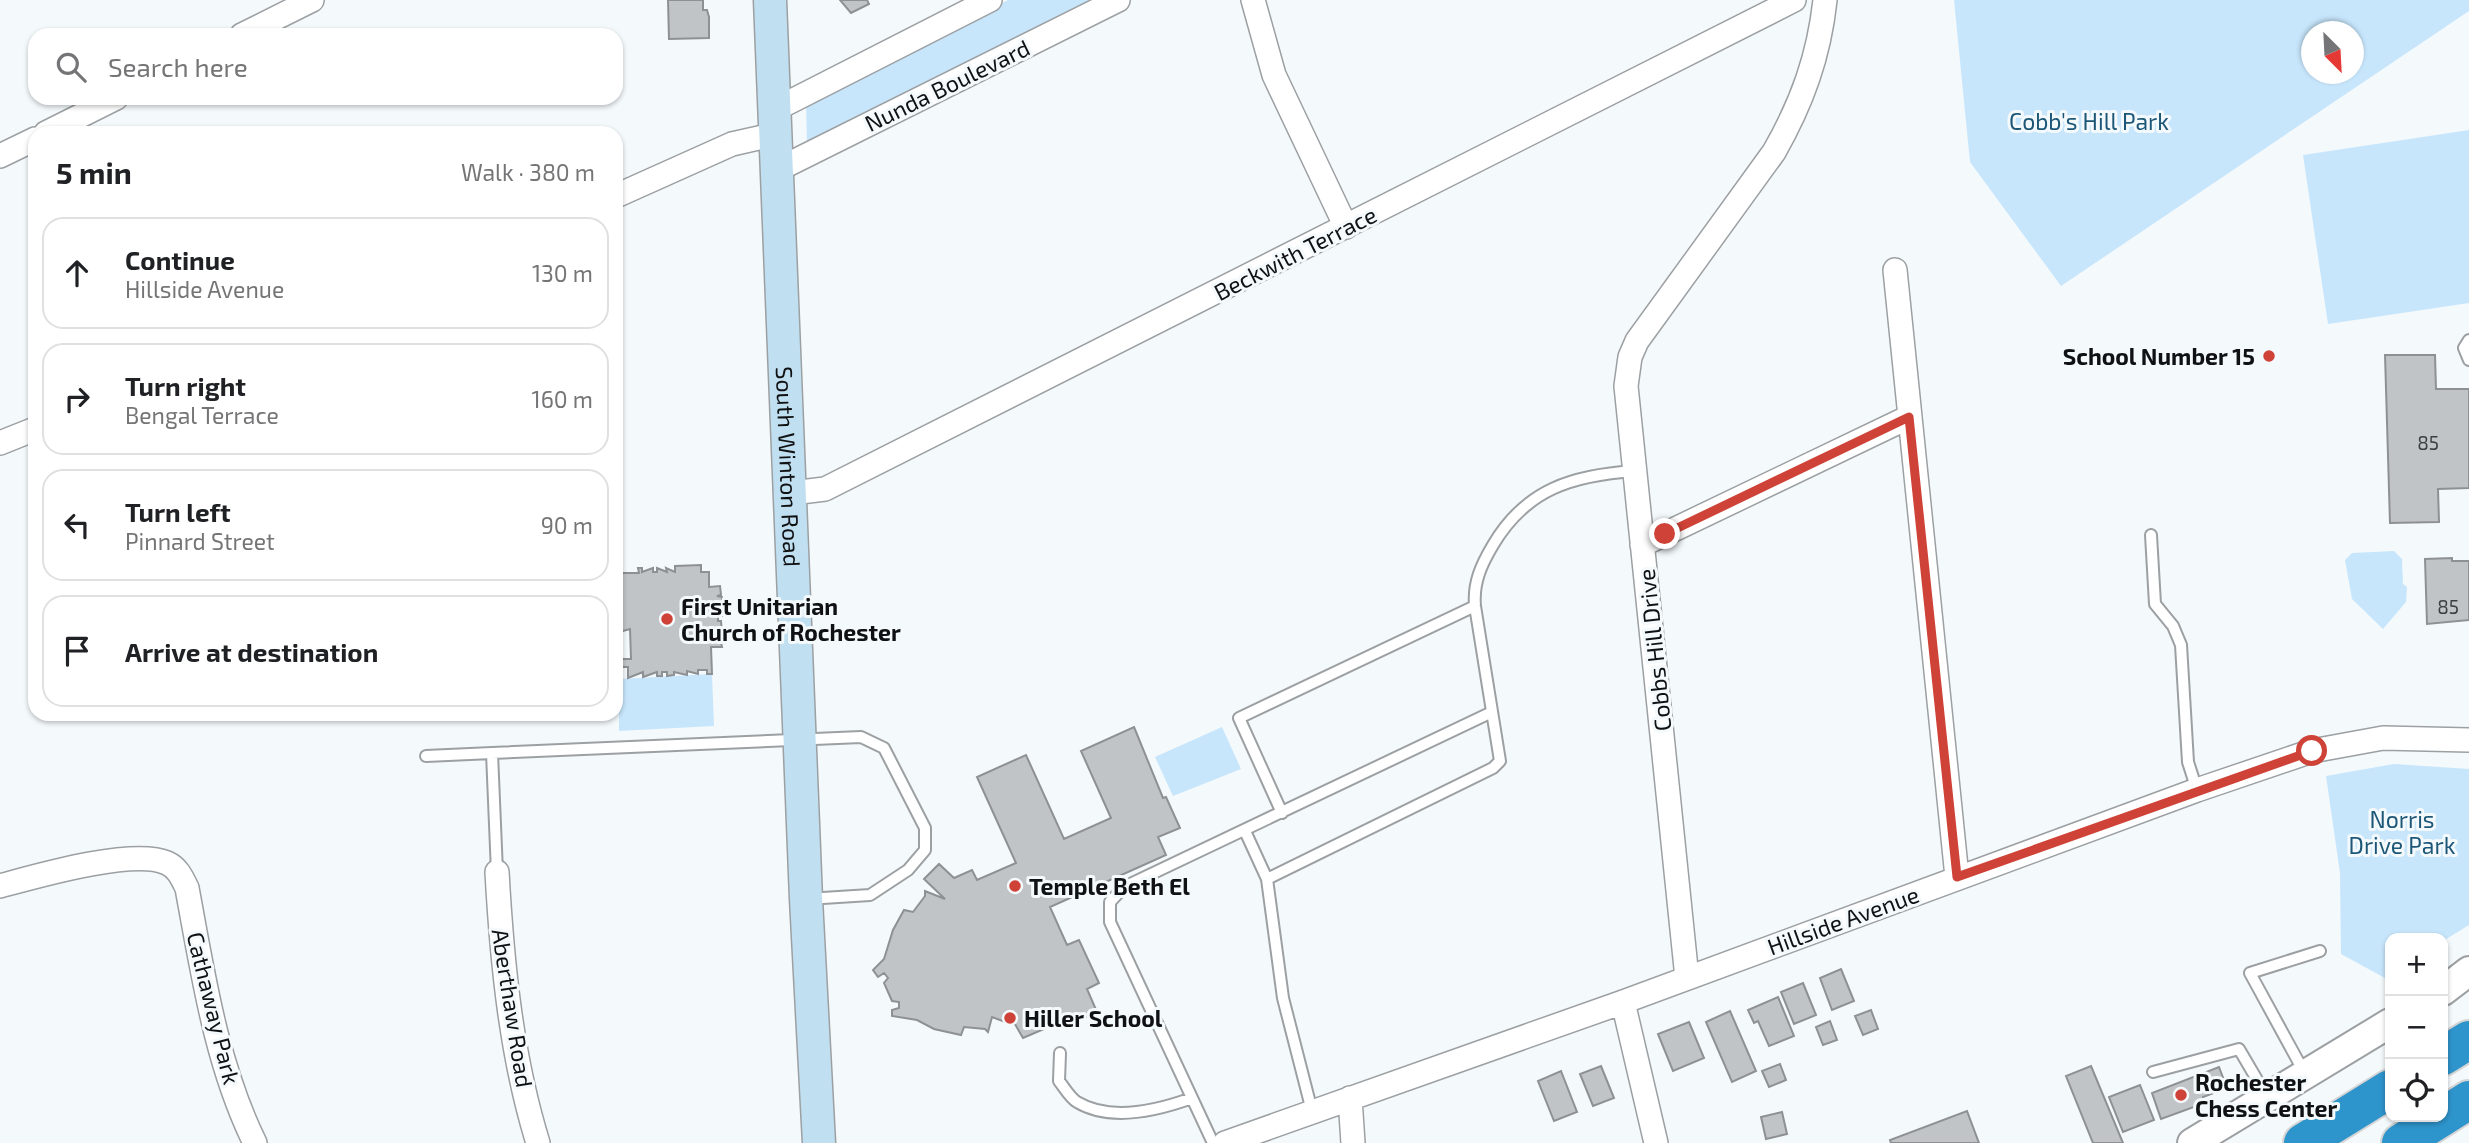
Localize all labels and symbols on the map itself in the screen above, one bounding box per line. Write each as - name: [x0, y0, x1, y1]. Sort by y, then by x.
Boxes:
- north arrow: [2301, 21, 2364, 84]
- street label: Nunda Boulevard: [860, 33, 1034, 137]
- park label: Cobb's Hill Park: [2009, 107, 2169, 135]
- street label: Beckwith Terrace: [1209, 200, 1381, 306]
- place label: School Number 15: [2063, 342, 2255, 370]
- marker: School Number 15: [2261, 348, 2277, 364]
- street label: South Winton Road: [771, 366, 807, 567]
- house number: 85: [2417, 431, 2439, 454]
- route end: [1649, 518, 1680, 549]
- street label: Cobbs Hill Drive: [1632, 567, 1676, 733]
- place label: First Unitarian Church of Rochester: [681, 592, 901, 646]
- house number: 85: [2437, 595, 2459, 618]
- marker: First Unitarian Church of Rochester: [659, 611, 675, 627]
- route start: [2296, 735, 2327, 766]
- park label: Norris Drive Park: [2349, 805, 2456, 859]
- place label: Temple Beth El: [1029, 872, 1190, 900]
- marker: Temple Beth El: [1007, 878, 1023, 894]
- street label: Hillside Avenue: [1763, 880, 1923, 960]
- street label: Aberthaw Road: [487, 927, 539, 1089]
- street label: Cathaway Park: [182, 929, 247, 1087]
- place label: Hiller School: [1024, 1004, 1163, 1032]
- marker: Hiller School: [1002, 1010, 1018, 1026]
- place label: Rochester Chess Center: [2195, 1068, 2337, 1122]
- marker: Rochester Chess Center: [2173, 1087, 2189, 1103]

